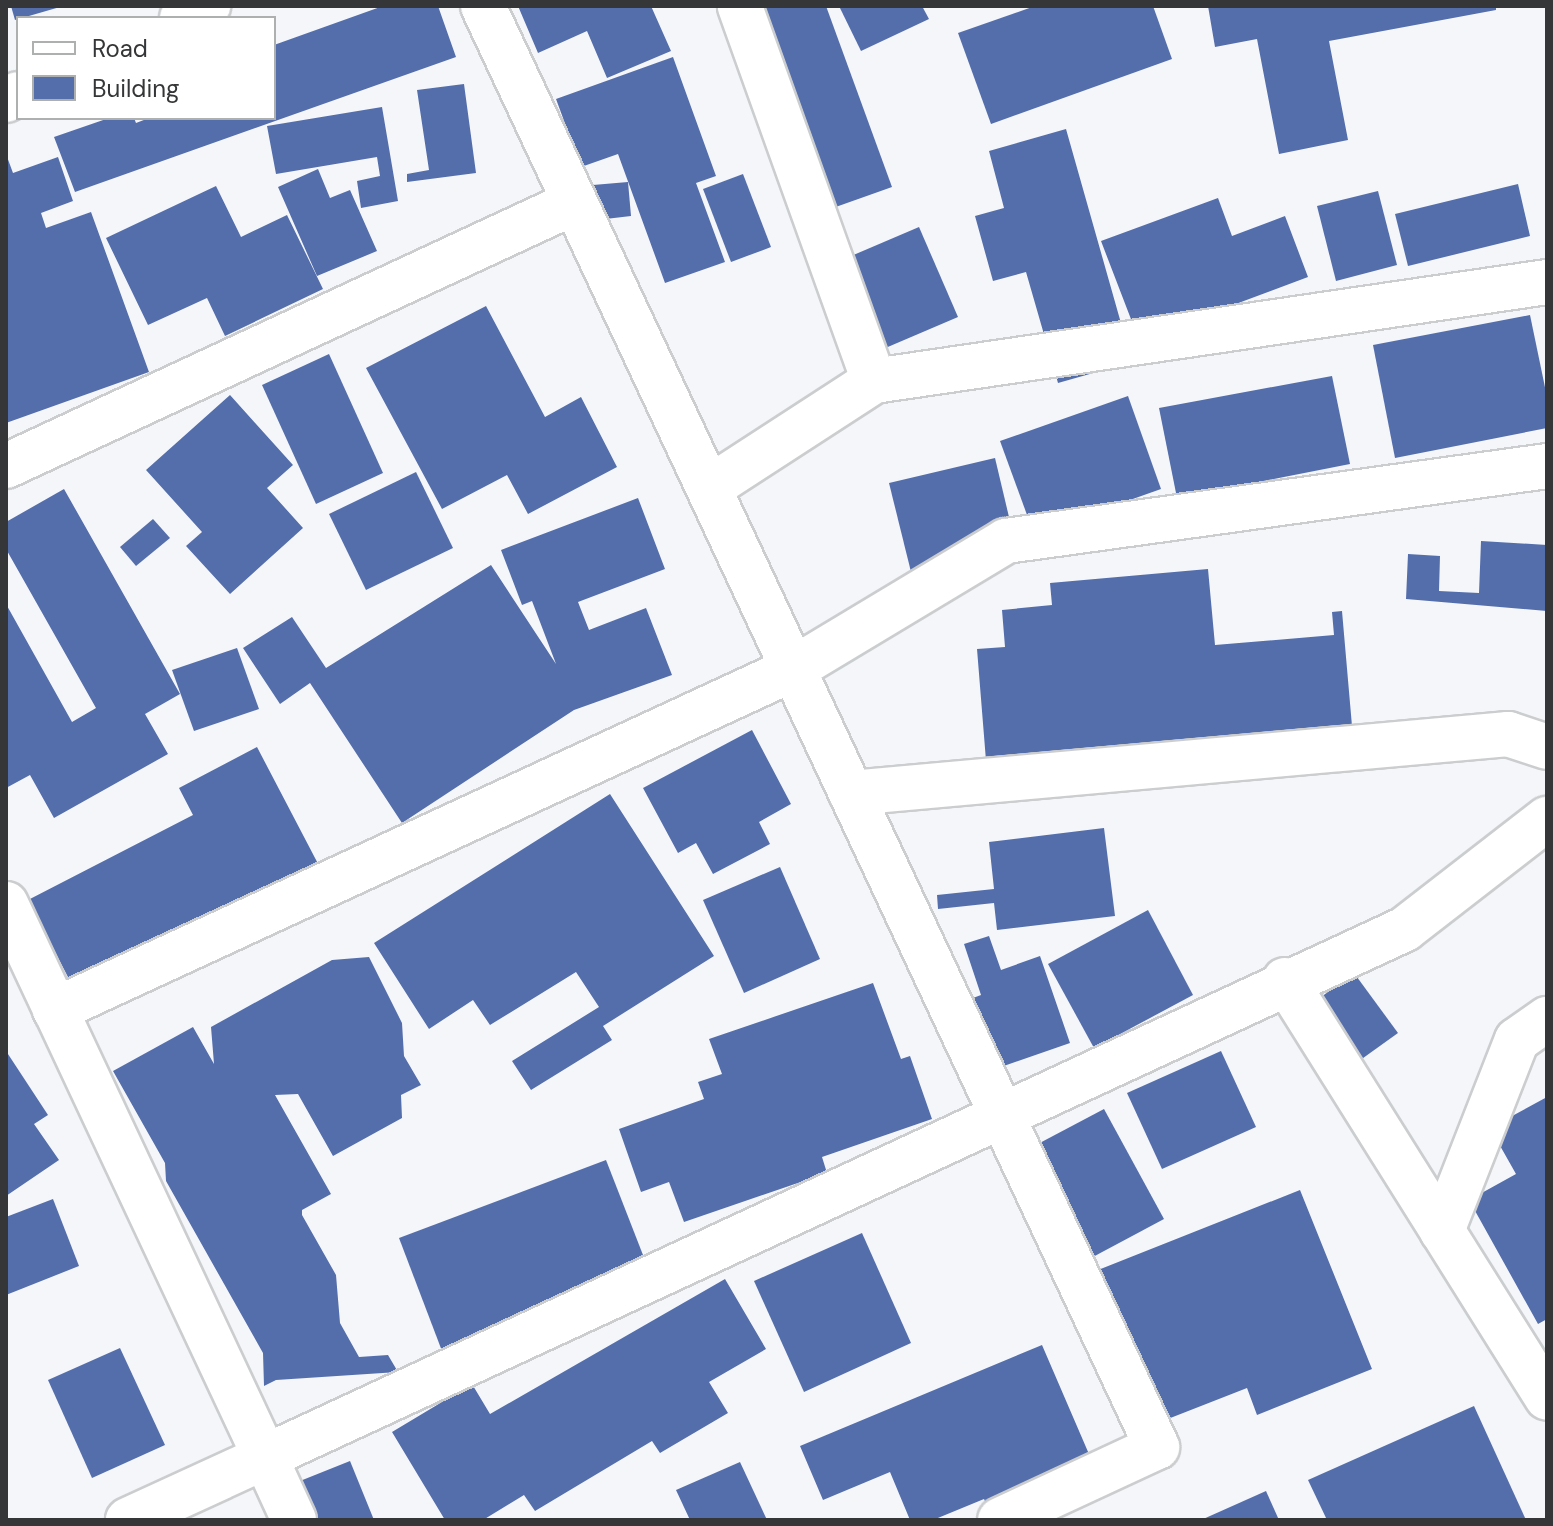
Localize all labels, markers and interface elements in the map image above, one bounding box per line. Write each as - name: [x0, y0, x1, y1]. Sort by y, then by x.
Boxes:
- legend: [16, 16, 276, 120]
- text: Road: [92, 33, 148, 64]
- text: Building: [92, 73, 179, 104]

